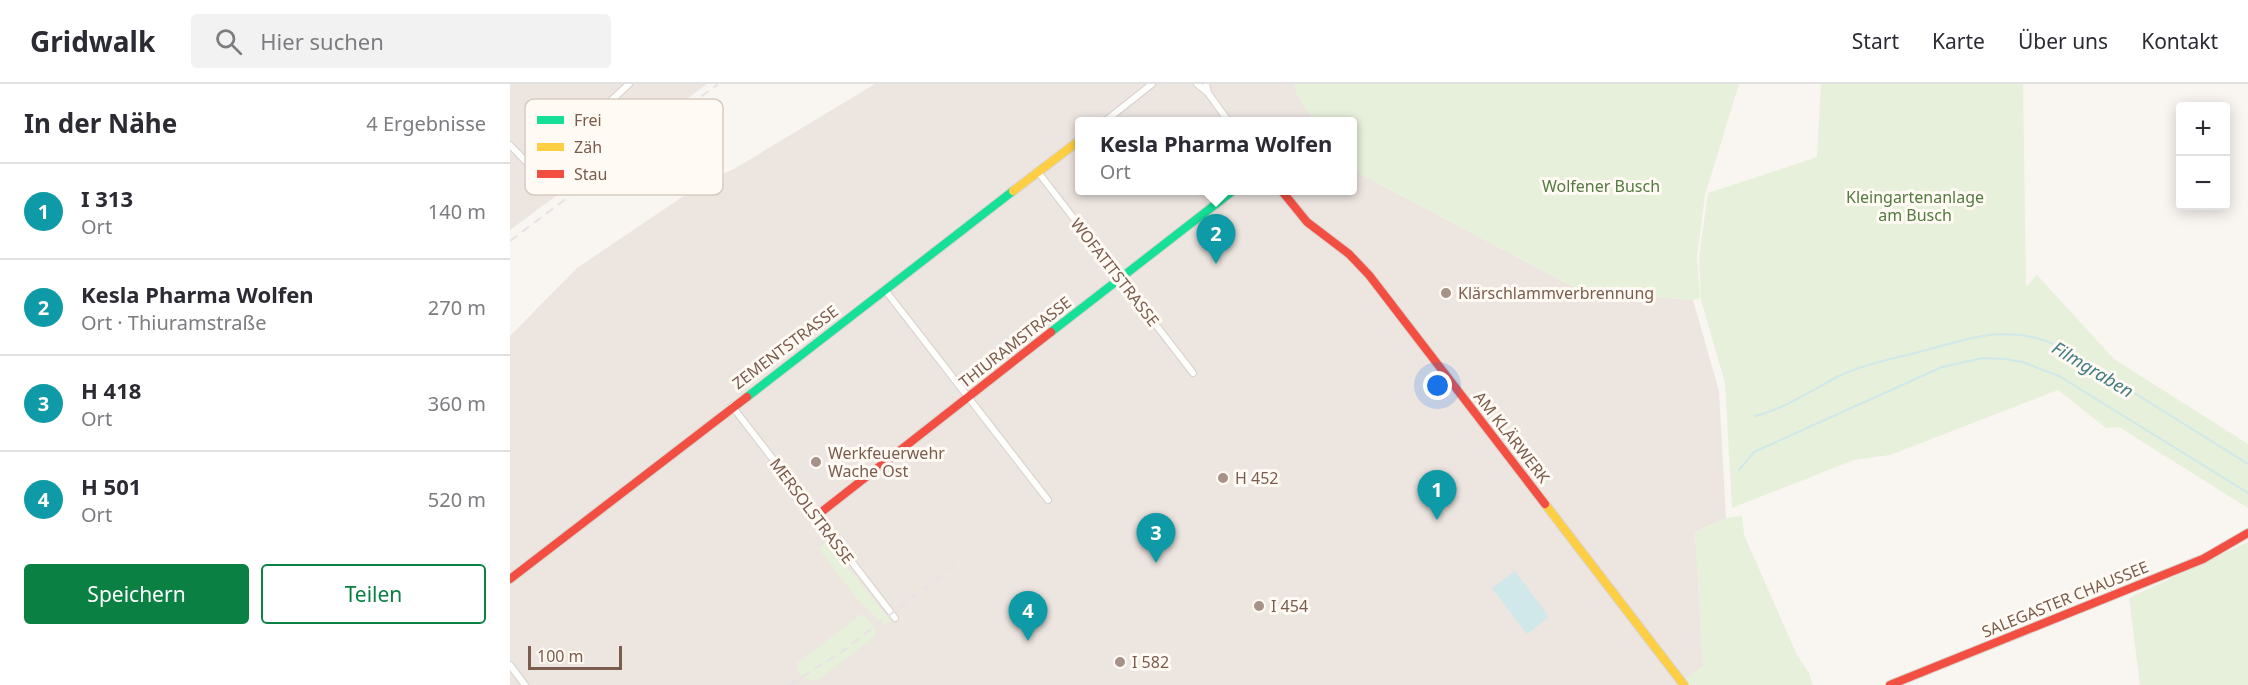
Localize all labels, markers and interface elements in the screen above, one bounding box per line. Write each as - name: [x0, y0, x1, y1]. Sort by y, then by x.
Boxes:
- search box: [191, 14, 611, 68]
- text: Gridwalk: [30, 22, 155, 60]
- icon: search: [212, 25, 245, 58]
- text: Hier suchen: [260, 26, 384, 56]
- text: Start: [1852, 27, 1899, 55]
- text: Karte: [1932, 27, 1985, 55]
- text: Über uns: [2018, 27, 2108, 55]
- text: Kontakt: [2141, 27, 2218, 55]
- legend: [525, 99, 723, 195]
- map controls: [2176, 102, 2230, 210]
- button: +: [2176, 102, 2230, 156]
- text: In der Nähe: [24, 105, 177, 141]
- text: Frei: [574, 109, 602, 131]
- text: 4 Ergebnisse: [366, 110, 486, 137]
- popup: [1075, 117, 1357, 195]
- text: Kesla Pharma Wolfen: [1100, 128, 1332, 158]
- text: Zäh: [574, 136, 602, 158]
- button: −: [2176, 156, 2230, 210]
- text: Ort: [1100, 158, 1131, 185]
- text: Stau: [574, 163, 607, 185]
- park label: Wolfener Busch: [1542, 175, 1660, 197]
- text: I 313: [81, 183, 133, 213]
- park label: Kleingartenanlage am Busch: [1846, 186, 1984, 226]
- text: 1: [38, 198, 49, 225]
- text: 140 m: [428, 198, 486, 225]
- text: Ort: [81, 213, 112, 240]
- street label: WOFATITSTRASSE: [1066, 213, 1164, 331]
- pin: 2: [1196, 214, 1236, 264]
- text: Kesla Pharma Wolfen: [81, 279, 314, 309]
- place label: Klärschlammverbrennung: [1458, 282, 1654, 304]
- marker: Klärschlammverbrennung: [1439, 286, 1453, 300]
- street label: THIURAMSTRASSE: [954, 291, 1076, 393]
- text: 2: [38, 294, 49, 321]
- text: 270 m: [428, 294, 486, 321]
- street label: ZEMENTSTRASSE: [728, 300, 842, 394]
- text: Ort · Thiuramstraße: [81, 309, 266, 336]
- water label: Filmgraben: [2048, 335, 2138, 403]
- your location: [1423, 371, 1452, 400]
- text: H 418: [81, 375, 141, 405]
- street label: AM KLÄRWERK: [1469, 386, 1555, 488]
- text: 3: [38, 390, 49, 417]
- text: 360 m: [428, 390, 486, 417]
- text: Ort: [81, 405, 112, 432]
- place label: Werkfeuerwehr Wache Ost: [828, 442, 945, 482]
- street label: MERSOLSTRASSE: [765, 454, 859, 568]
- marker: Werkfeuerwehr Wache Ost: [809, 455, 823, 469]
- place label: H 452: [1235, 467, 1278, 489]
- pin: 1: [1418, 470, 1456, 520]
- text: H 501: [81, 471, 141, 501]
- marker: H 452: [1216, 471, 1230, 485]
- text: 4: [38, 486, 49, 513]
- text: 520 m: [428, 486, 486, 513]
- text: Ort: [81, 501, 112, 528]
- pin: 3: [1136, 514, 1176, 563]
- street label: SALEGASTER CHAUSSEE: [1978, 555, 2152, 643]
- button: Speichern: [24, 564, 249, 624]
- button: Teilen: [261, 564, 486, 624]
- pin: 4: [1008, 592, 1048, 641]
- place label: I 454: [1271, 595, 1308, 617]
- marker: I 454: [1252, 599, 1266, 613]
- scale bar: [528, 643, 622, 670]
- text: 100 m: [537, 645, 584, 667]
- place label: I 582: [1132, 651, 1169, 673]
- marker: I 582: [1113, 655, 1127, 669]

